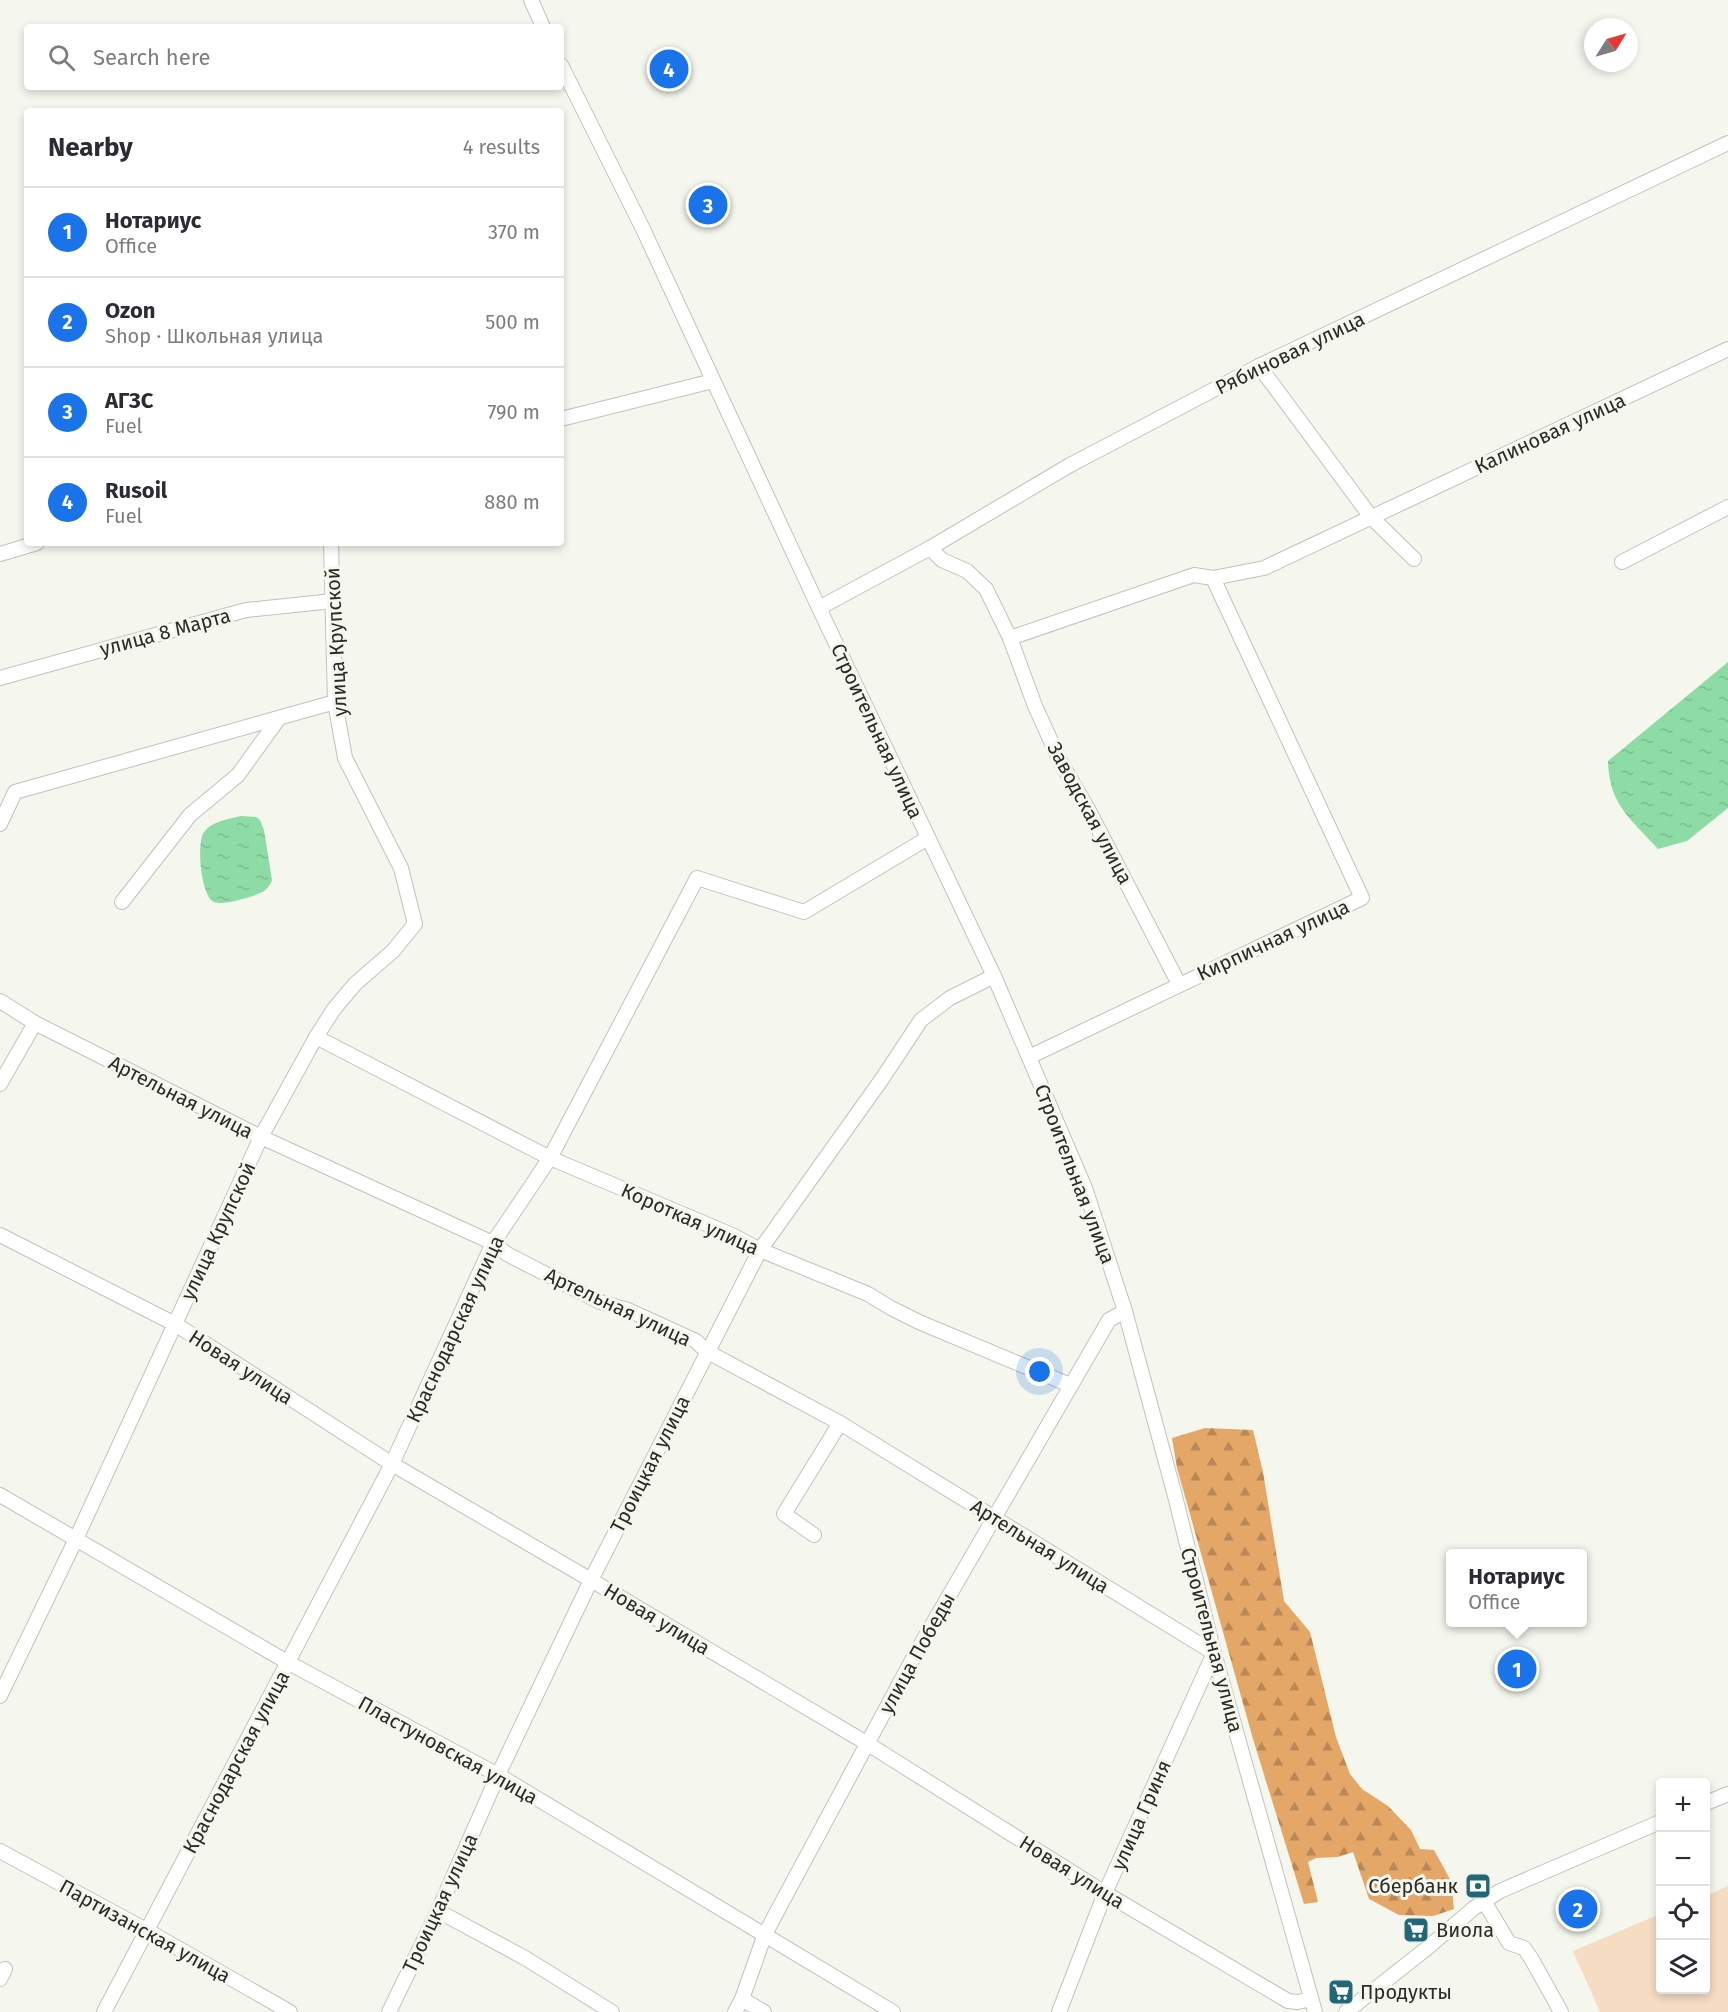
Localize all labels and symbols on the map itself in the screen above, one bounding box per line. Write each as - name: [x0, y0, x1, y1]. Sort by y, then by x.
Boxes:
- north arrow: [1584, 18, 1638, 72]
- pin: 4: [650, 46, 688, 92]
- pin: 3: [688, 182, 728, 228]
- street label: Рябиновая улица: [1212, 307, 1368, 399]
- street label: Калиновая улица: [1471, 388, 1629, 478]
- street label: улица Крупской: [320, 567, 352, 717]
- street label: улица 8 Марта: [97, 603, 233, 661]
- street label: Строительная улица: [826, 640, 928, 822]
- street label: Заводская улица: [1042, 738, 1138, 888]
- street label: Кирпичная улица: [1193, 894, 1353, 986]
- street label: Артельная улица: [105, 1050, 257, 1144]
- street label: Строительная улица: [1030, 1081, 1120, 1267]
- street label: улица Крупской: [175, 1158, 261, 1304]
- street label: Короткая улица: [617, 1178, 763, 1260]
- street label: Краснодарская улица: [401, 1232, 509, 1426]
- street label: Артельная улица: [541, 1263, 695, 1351]
- street label: Новая улица: [184, 1324, 298, 1410]
- your location: [1025, 1357, 1054, 1386]
- street label: Троицкая улица: [605, 1391, 695, 1537]
- street label: Артельная улица: [966, 1494, 1114, 1598]
- street label: Строительная улица: [1176, 1545, 1248, 1735]
- street label: Новая улица: [600, 1578, 714, 1660]
- street label: улица Победы: [874, 1588, 960, 1718]
- pin: 1: [1498, 1646, 1537, 1692]
- street label: Краснодарская улица: [178, 1666, 294, 1858]
- street label: Пластуновская улица: [354, 1691, 542, 1809]
- street label: улица Гриня: [1106, 1756, 1176, 1874]
- street label: Троицкая улица: [397, 1830, 483, 1976]
- street label: Новая улица: [1015, 1830, 1129, 1914]
- bank icon: Сбербанк: [1463, 1871, 1493, 1901]
- street label: Партизанская улица: [55, 1874, 235, 1988]
- place label: Сбербанк: [1368, 1874, 1459, 1898]
- pin: 2: [1558, 1886, 1598, 1932]
- supermarket icon: Виола: [1401, 1915, 1431, 1945]
- place label: Виола: [1436, 1918, 1494, 1942]
- supermarket icon: Продукты: [1326, 1977, 1356, 2007]
- place label: Продукты: [1360, 1980, 1452, 2004]

